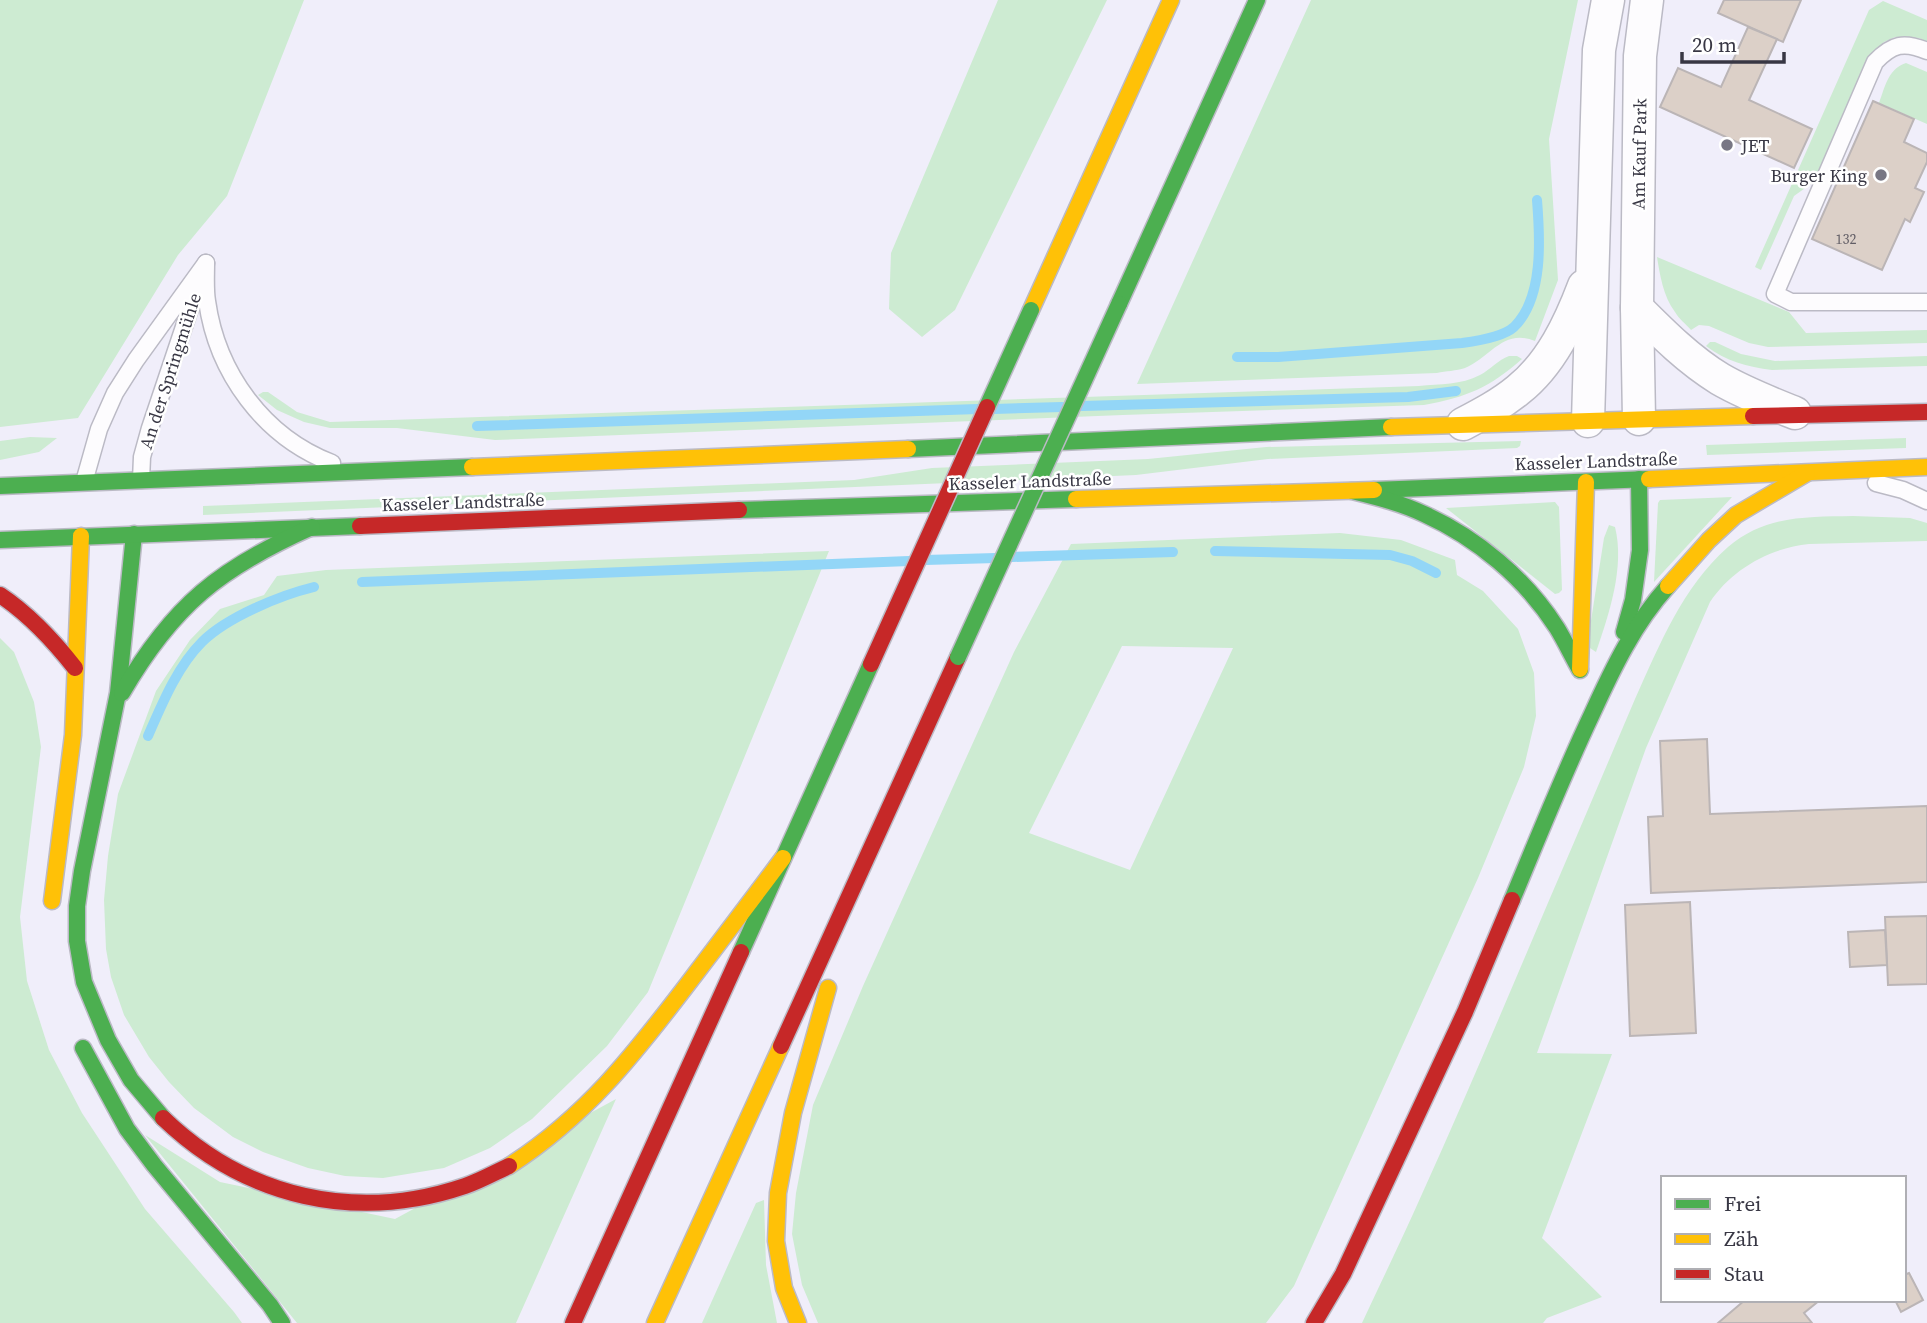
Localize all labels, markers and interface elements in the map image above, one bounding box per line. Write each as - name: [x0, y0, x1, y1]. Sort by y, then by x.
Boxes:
- scale bar: [1682, 21, 1784, 65]
- text: 20 m: [1692, 30, 1737, 59]
- street label: Am Kauf Park: [1626, 98, 1652, 210]
- place label: JET: [1740, 133, 1770, 158]
- marker: JET: [1719, 137, 1735, 153]
- place label: Burger King: [1770, 163, 1867, 188]
- marker: Burger King: [1873, 167, 1889, 183]
- house number: 132: [1836, 229, 1857, 249]
- street label: An der Springmühle: [133, 290, 207, 452]
- street label: Kasseler Landstraße: [1514, 446, 1678, 476]
- street label: Kasseler Landstraße: [948, 466, 1112, 496]
- street label: Kasseler Landstraße: [381, 487, 545, 517]
- legend: [1661, 1176, 1906, 1302]
- text: Frei: [1724, 1189, 1761, 1218]
- text: Zäh: [1724, 1224, 1759, 1253]
- text: Stau: [1724, 1259, 1764, 1288]

